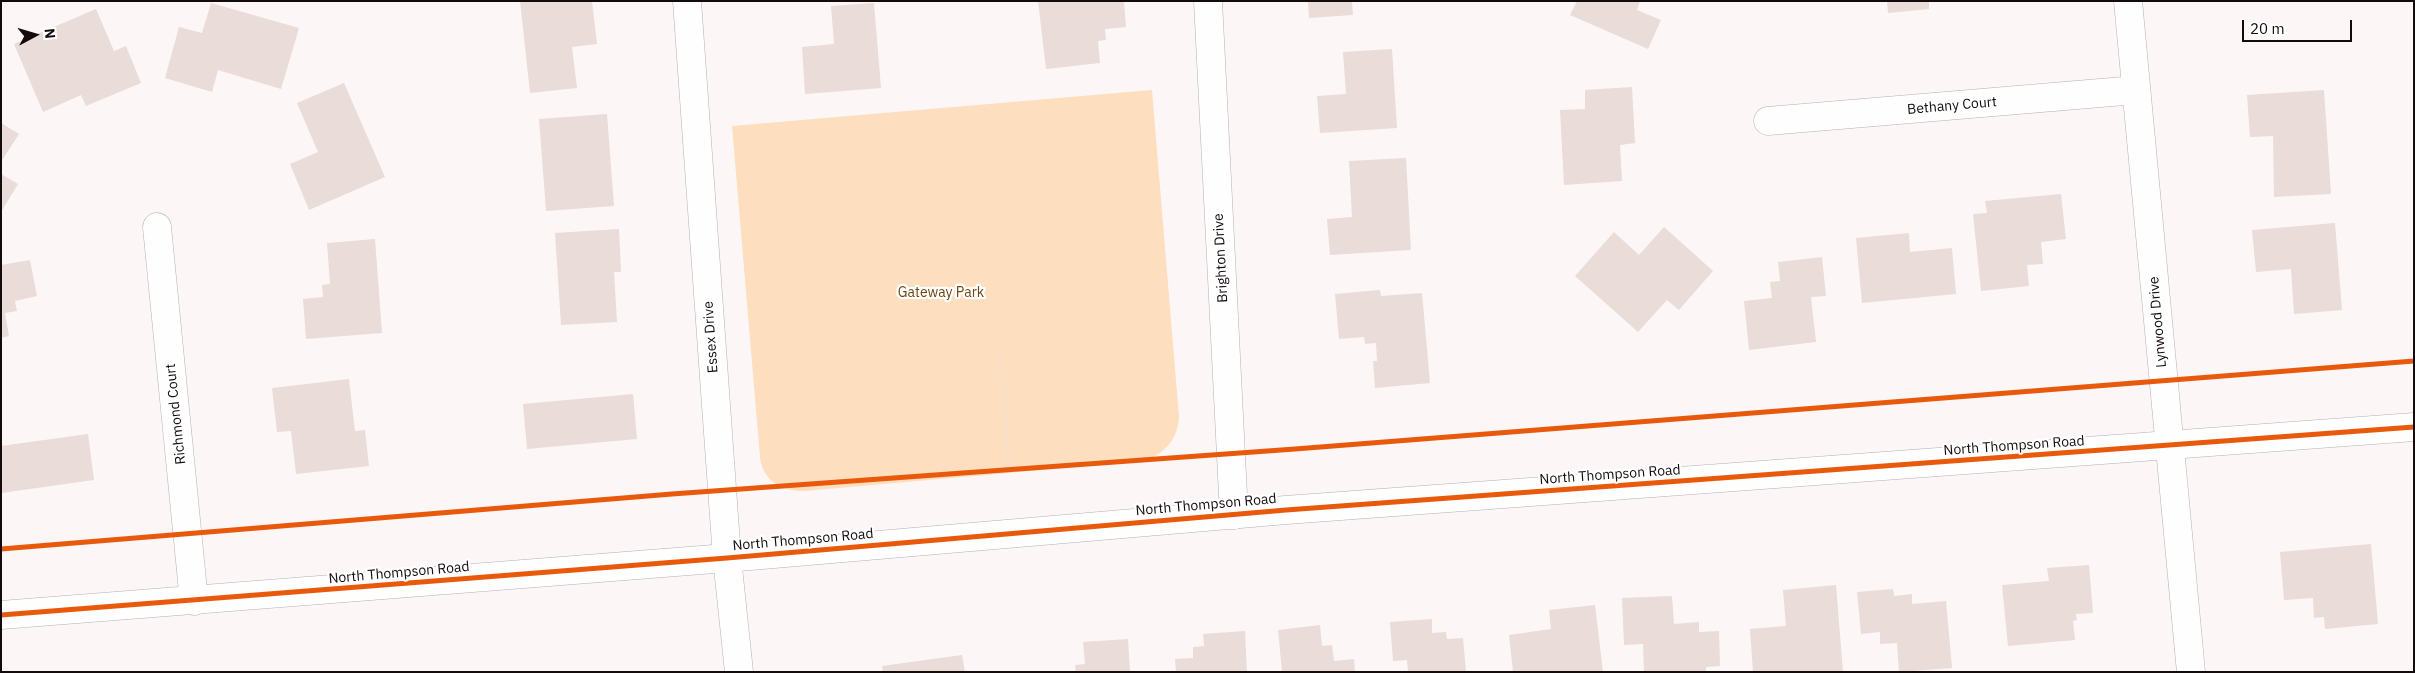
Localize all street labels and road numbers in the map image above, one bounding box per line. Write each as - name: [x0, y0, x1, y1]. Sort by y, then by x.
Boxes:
- street label: Bethany Court: [1906, 94, 1998, 118]
- street label: Brighton Drive: [1210, 213, 1232, 303]
- street label: Lynwood Drive: [2146, 276, 2170, 368]
- street label: Essex Drive: [700, 300, 722, 374]
- street label: Richmond Court: [162, 363, 190, 465]
- street label: North Thompson Road: [1943, 433, 2085, 459]
- street label: North Thompson Road: [1539, 462, 1681, 488]
- street label: North Thompson Road: [1135, 490, 1277, 520]
- street label: North Thompson Road: [732, 525, 874, 555]
- street label: North Thompson Road: [328, 558, 470, 588]

